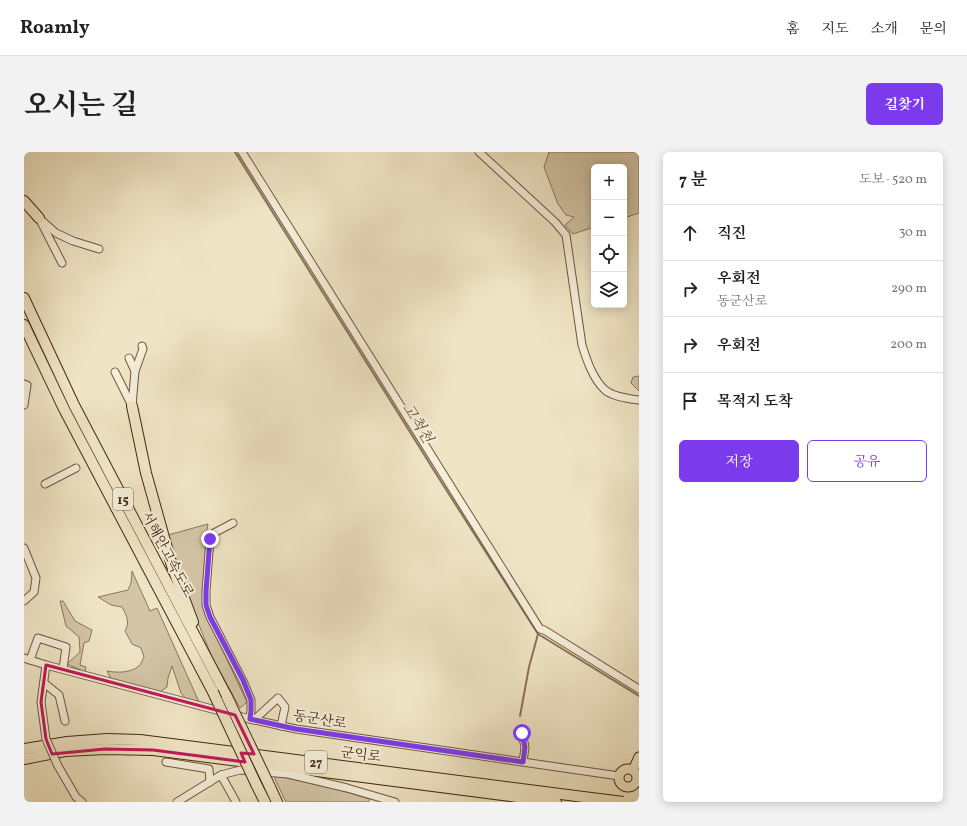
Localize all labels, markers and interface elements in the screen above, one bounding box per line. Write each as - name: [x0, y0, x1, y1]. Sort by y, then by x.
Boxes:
- text: Roamly: [20, 15, 90, 41]
- text: 홈: [786, 20, 800, 39]
- text: 지도: [822, 20, 849, 39]
- text: 소개: [871, 20, 898, 39]
- text: 문의: [920, 20, 947, 39]
- button: 길찾기: [866, 83, 943, 125]
- text: 오시는 길: [24, 87, 138, 126]
- map controls: [591, 164, 627, 308]
- button: +: [591, 164, 627, 200]
- text: 7 분: [679, 169, 707, 192]
- text: 도보 · 520 m: [859, 171, 927, 189]
- button: −: [591, 200, 627, 236]
- icon: ahead: [679, 222, 701, 244]
- text: 직진: [717, 224, 746, 245]
- text: 30 m: [899, 224, 927, 242]
- button: locate: [591, 236, 627, 272]
- text: 우회전: [717, 269, 760, 290]
- button: layers: [591, 272, 627, 308]
- icon: right: [679, 278, 701, 300]
- text: 290 m: [891, 280, 927, 298]
- text: 동군산로: [717, 293, 767, 311]
- icon: right: [679, 334, 701, 356]
- text: 우회전: [717, 336, 760, 357]
- text: 200 m: [890, 336, 927, 354]
- icon: arrive: [679, 390, 701, 412]
- text: 목적지 도착: [717, 392, 792, 413]
- water label: 고척천: [396, 400, 438, 449]
- button: 저장: [679, 440, 799, 482]
- button: 공유: [807, 440, 927, 482]
- road number: 15: [113, 488, 133, 510]
- street label: 서해안고속도로: [136, 508, 198, 601]
- route end: [201, 530, 219, 548]
- street label: 동군산로: [292, 707, 348, 734]
- route start: [513, 724, 531, 742]
- street label: 군익로: [340, 744, 383, 767]
- road number: 27: [305, 751, 327, 773]

